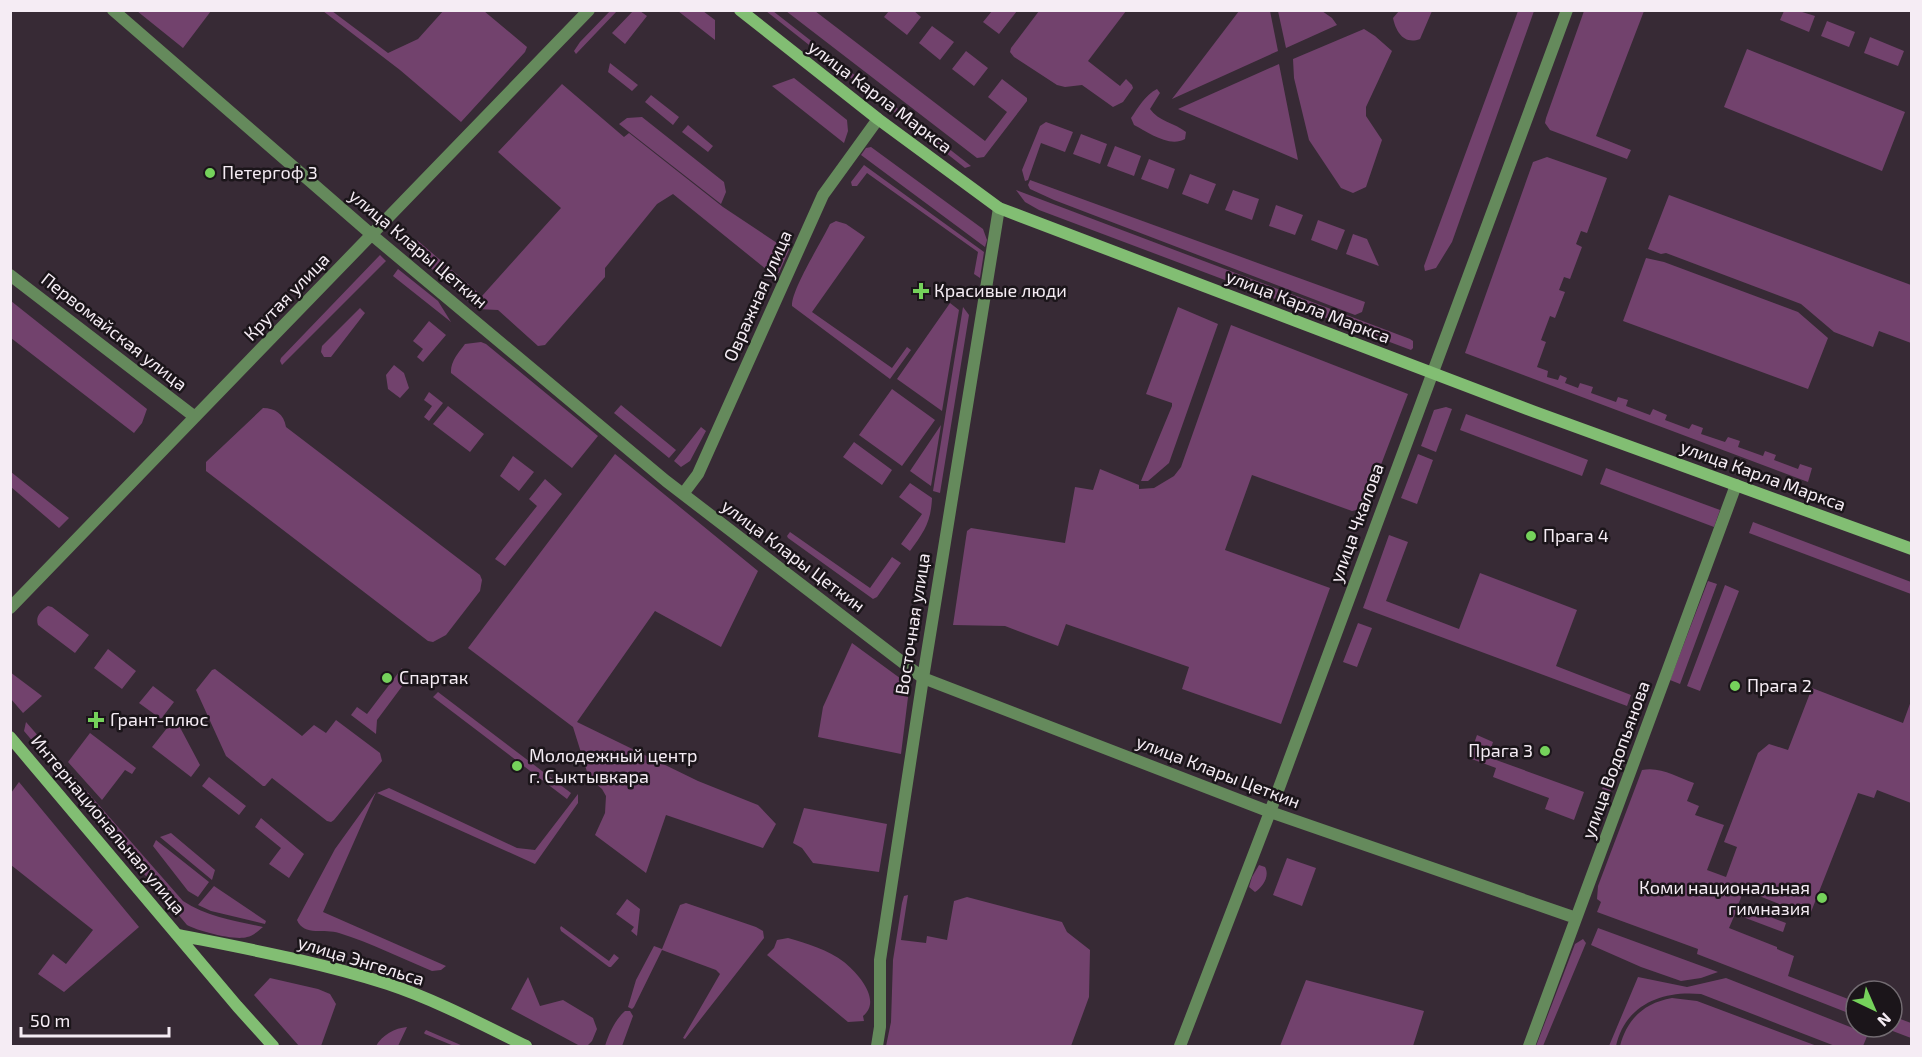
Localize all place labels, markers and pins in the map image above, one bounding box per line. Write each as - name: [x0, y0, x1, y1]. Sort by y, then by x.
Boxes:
- place label: Петергоф 3: [222, 161, 318, 183]
- marker: Петергоф 3: [203, 166, 217, 180]
- place label: Красивые люди: [934, 279, 1067, 301]
- marker: Красивые люди: [912, 282, 930, 300]
- place label: Прага 4: [1543, 524, 1609, 546]
- marker: Прага 4: [1524, 529, 1538, 543]
- place label: Спартак: [399, 666, 469, 688]
- marker: Спартак: [380, 671, 394, 685]
- place label: Прага 2: [1747, 674, 1812, 696]
- marker: Прага 2: [1728, 679, 1742, 693]
- place label: Грант-плюс: [110, 708, 208, 730]
- marker: Грант-плюс: [87, 711, 105, 729]
- place label: Прага 3: [1468, 739, 1533, 761]
- place label: Молодежный центр г. Сыктывкара: [529, 744, 698, 787]
- marker: Прага 3: [1538, 744, 1552, 758]
- marker: Молодежный центр г. Сыктывкара: [510, 759, 524, 773]
- place label: Коми национальная гимназия: [1639, 876, 1810, 919]
- marker: Коми национальная гимназия: [1815, 891, 1829, 905]

